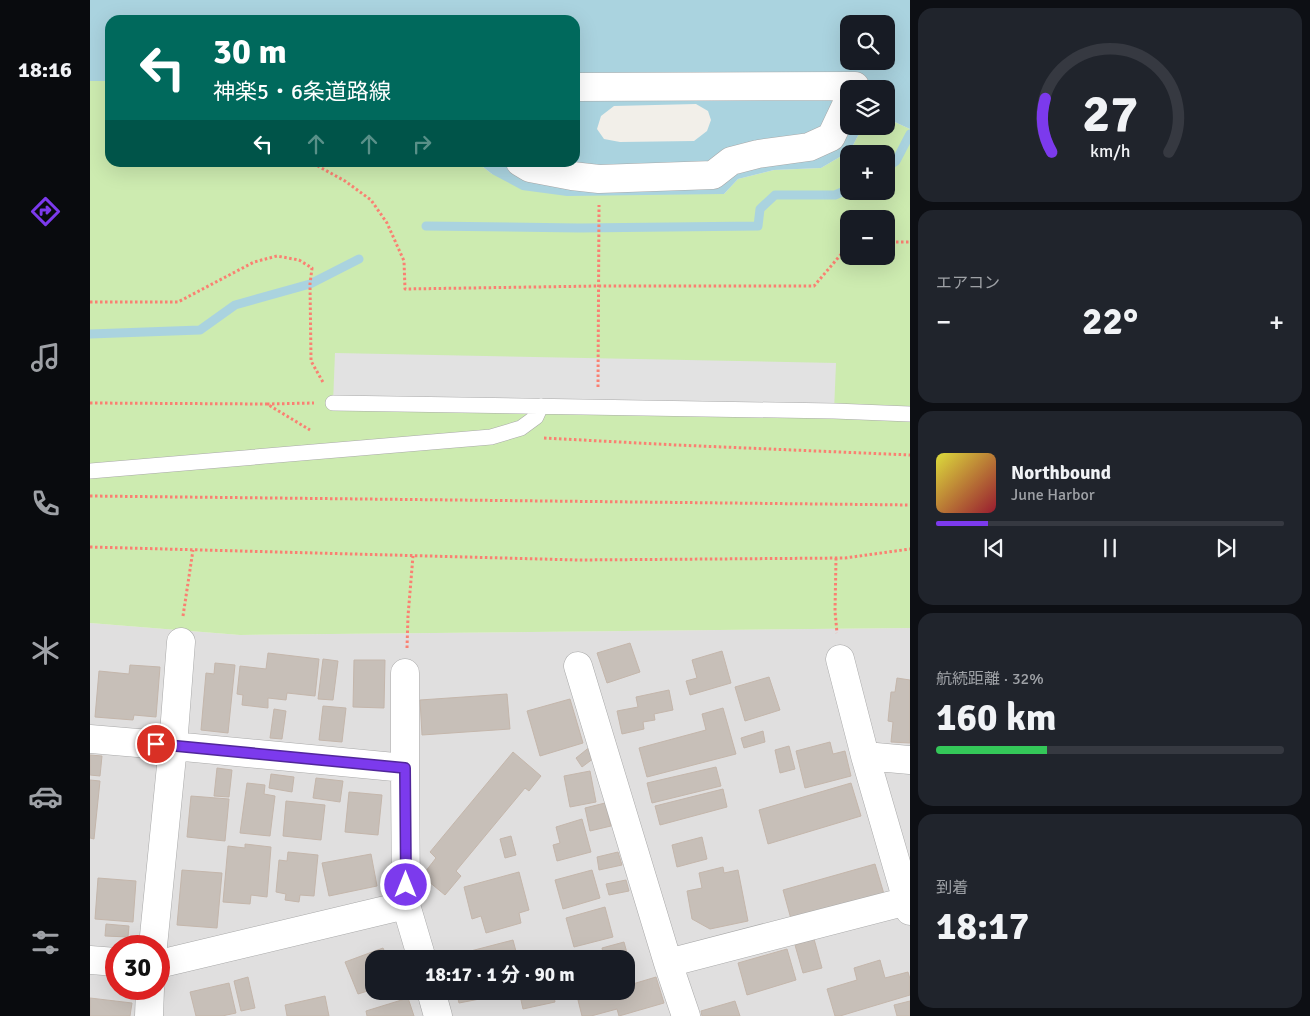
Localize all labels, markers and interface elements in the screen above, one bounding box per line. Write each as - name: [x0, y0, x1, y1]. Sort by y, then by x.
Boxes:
- map controls: [840, 15, 895, 265]
- button: search: [840, 15, 895, 70]
- text: 30 m: [213, 30, 287, 73]
- icon: left: [130, 35, 195, 100]
- text: 18:16: [18, 56, 72, 83]
- text: 神楽5・6条道路線: [213, 78, 391, 105]
- button: layers: [840, 80, 895, 135]
- text: 27: [1082, 82, 1138, 146]
- icon: left: [249, 130, 277, 158]
- icon: ahead: [302, 130, 330, 158]
- icon: ahead: [355, 130, 383, 158]
- icon: right: [408, 130, 436, 158]
- text: km/h: [1090, 140, 1130, 162]
- button: +: [840, 145, 895, 200]
- icon: directions: [28, 194, 63, 229]
- button: −: [840, 210, 895, 265]
- text: エアコン: [936, 273, 1000, 293]
- text: 22°: [1082, 298, 1138, 345]
- text: −: [936, 305, 951, 339]
- text: +: [1269, 305, 1284, 339]
- icon: music: [28, 340, 63, 375]
- text: Northbound: [1011, 461, 1111, 485]
- text: June Harbor: [1011, 485, 1095, 505]
- icon: phone: [28, 486, 63, 521]
- icon: previous: [980, 534, 1008, 562]
- icon: pause: [1096, 534, 1124, 562]
- icon: next: [1212, 534, 1240, 562]
- icon: climate: [28, 633, 63, 668]
- text: 航続距離 · 32%: [936, 669, 1044, 689]
- text: 160 km: [936, 694, 1057, 741]
- pin: [135, 723, 177, 765]
- icon: arrive: [142, 730, 170, 758]
- icon: car: [28, 779, 63, 814]
- position arrow: [379, 858, 431, 910]
- text: 到着: [936, 878, 968, 898]
- text: 18:17: [936, 903, 1029, 950]
- icon: filters: [28, 925, 63, 960]
- speed limit sign: 30: [105, 935, 170, 1000]
- text: 18:17 · 1 分 · 90 m: [425, 963, 575, 987]

